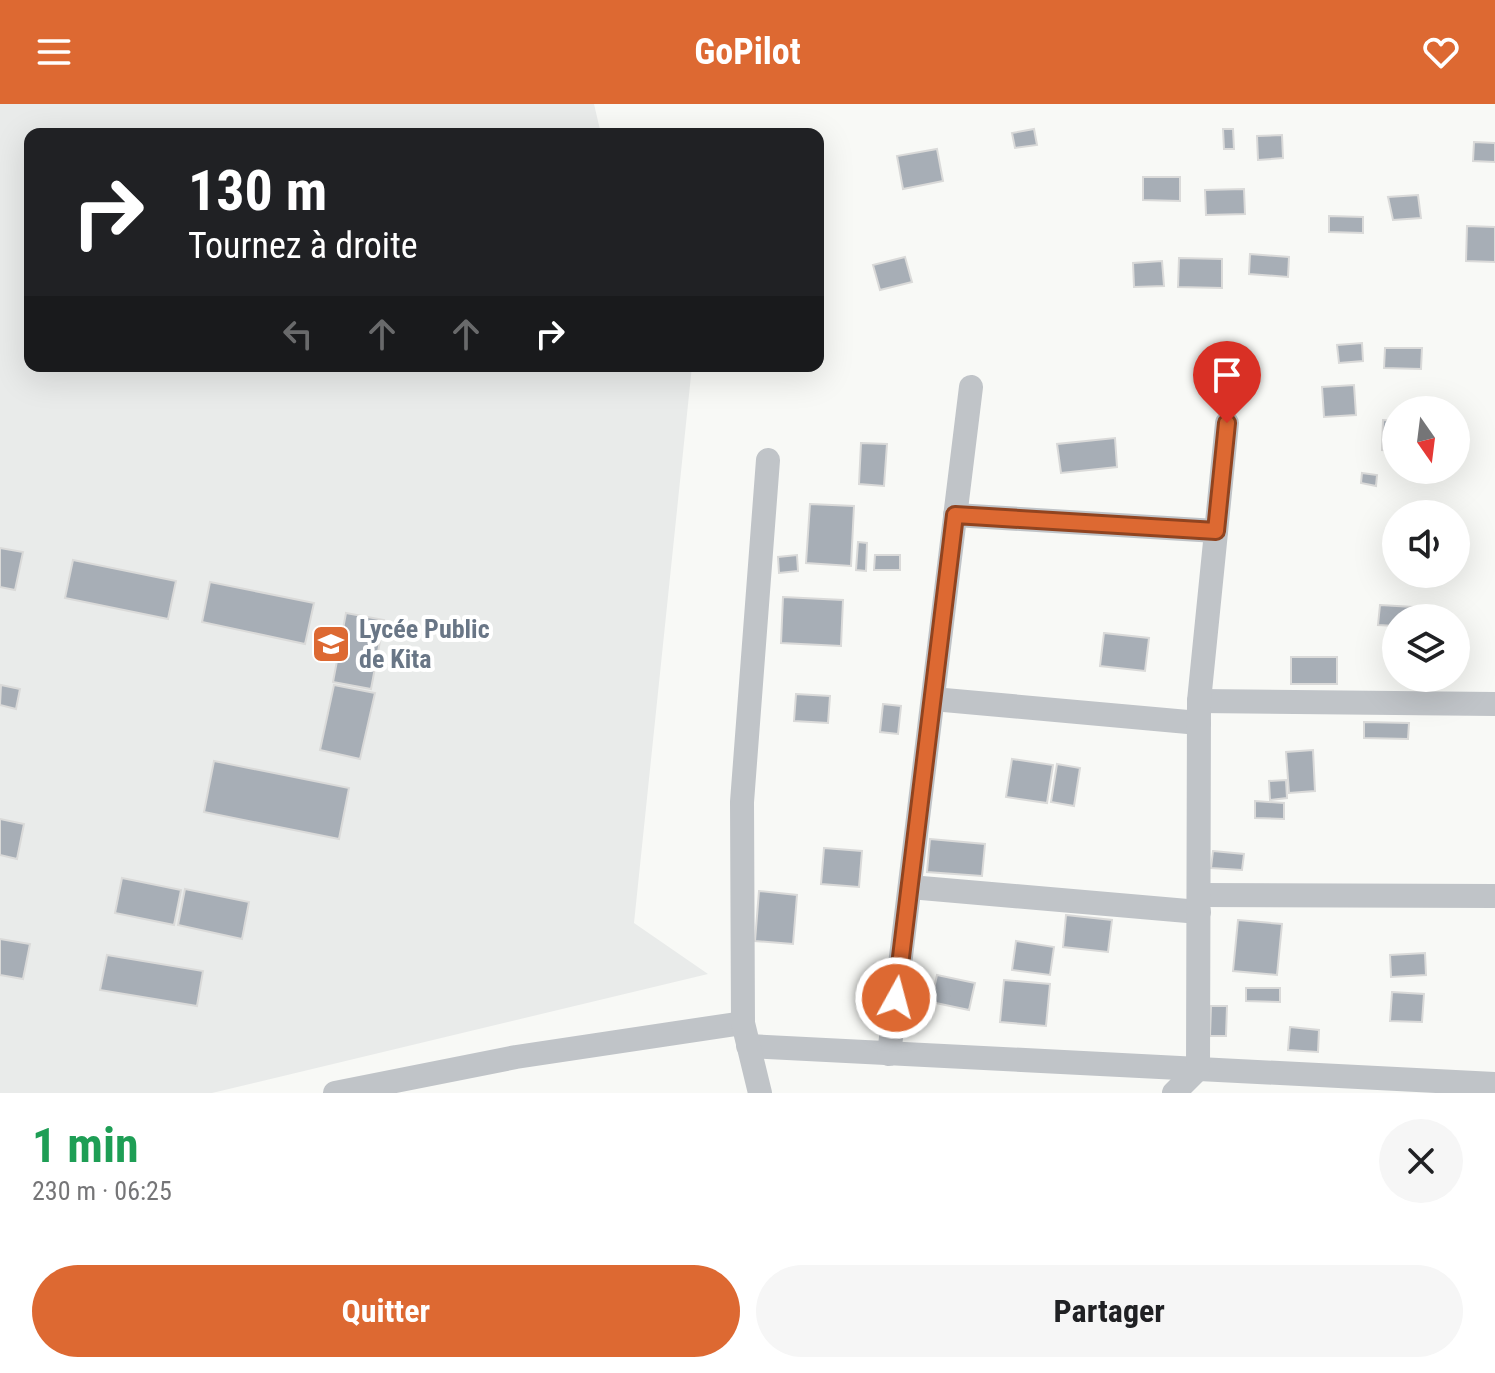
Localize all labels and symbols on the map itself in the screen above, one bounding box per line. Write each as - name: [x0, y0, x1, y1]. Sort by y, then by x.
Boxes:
- pin: [1193, 341, 1261, 423]
- north arrow: [1382, 396, 1470, 484]
- place label: Lycée Public de Kita: [359, 614, 490, 674]
- school or university icon: Lycée Public de Kita: [310, 623, 352, 665]
- position arrow: [854, 956, 938, 1040]

